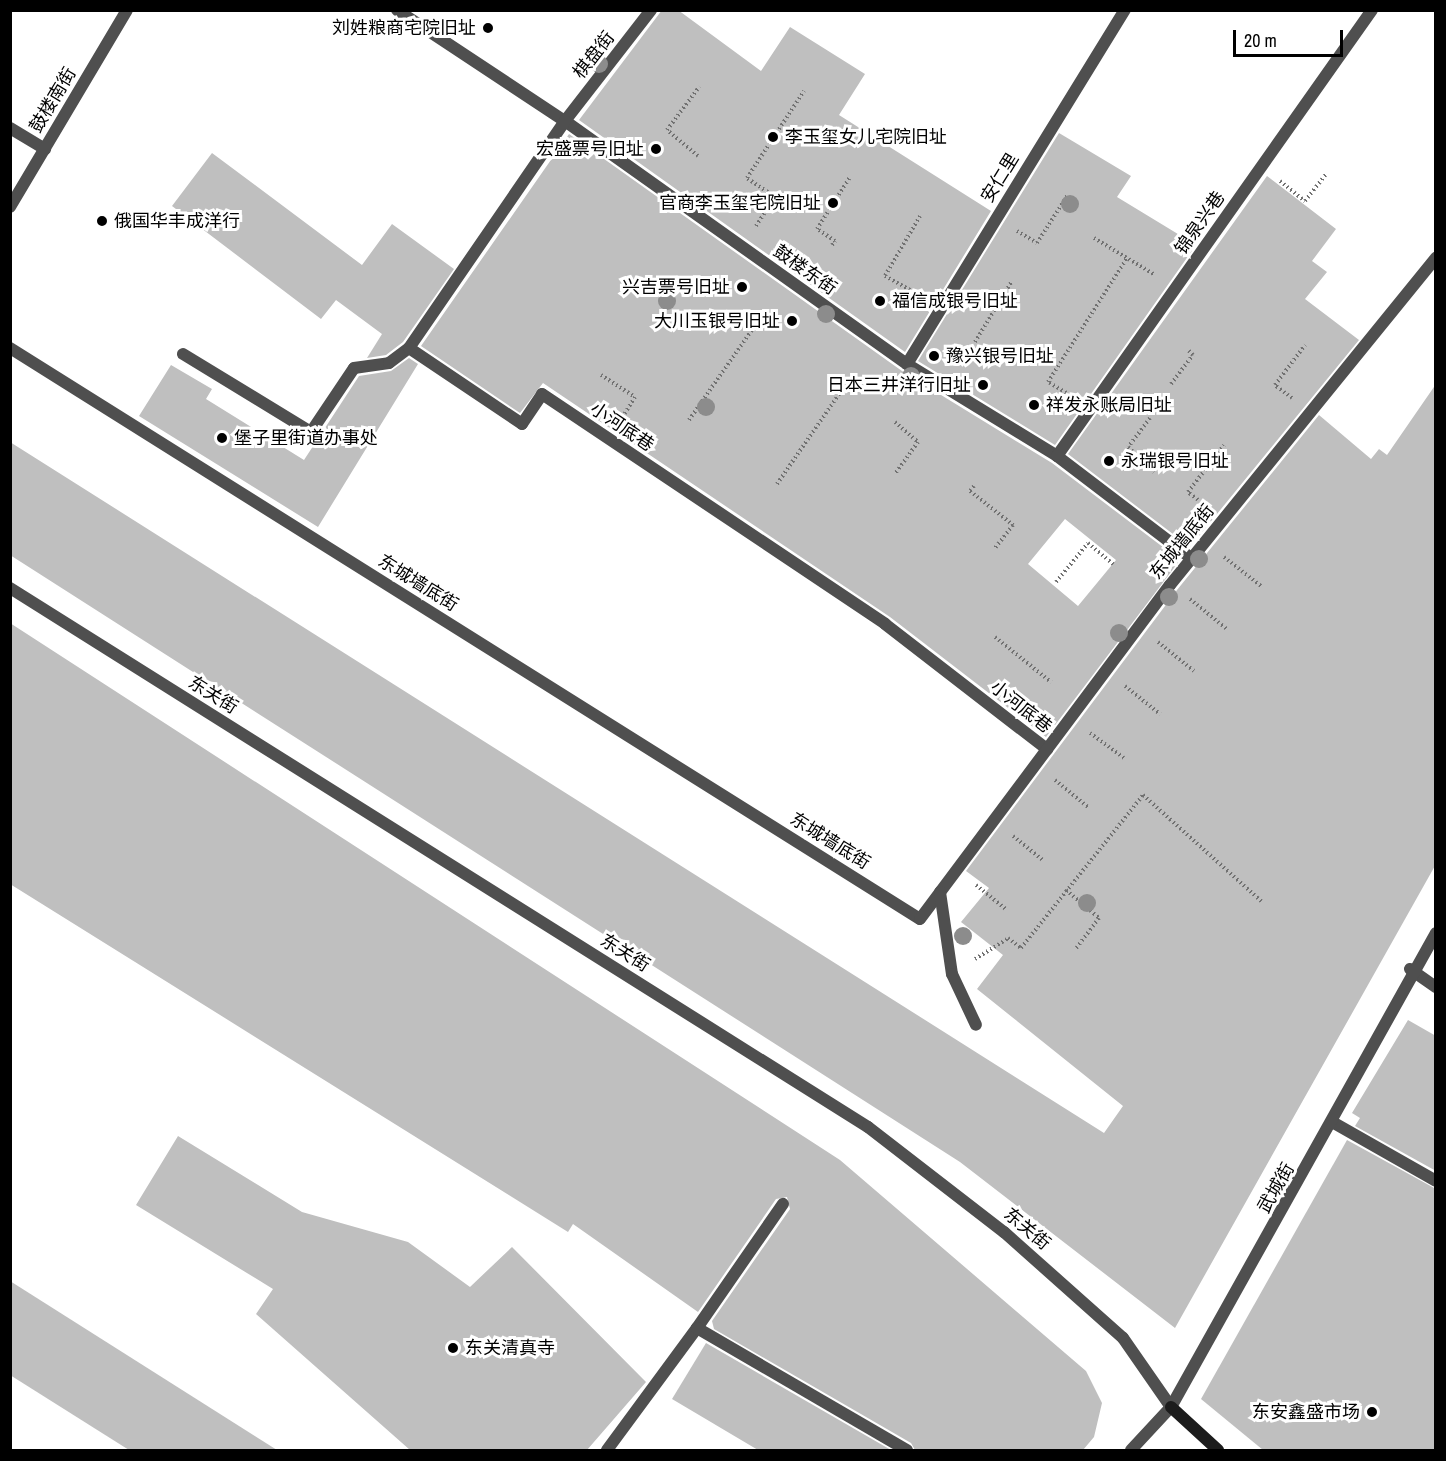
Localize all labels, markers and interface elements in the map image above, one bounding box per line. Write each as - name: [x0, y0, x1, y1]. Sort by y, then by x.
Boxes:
- place label: 刘姓粮商宅院旧址: [332, 17, 476, 39]
- scale bar: [1236, 18, 1346, 56]
- marker: 刘姓粮商宅院旧址: [481, 21, 495, 35]
- street label: 棋盘街: [569, 27, 619, 83]
- text: 20 m: [1244, 28, 1277, 53]
- street label: 鼓楼南街: [25, 64, 81, 136]
- place label: 李玉玺女儿宅院旧址: [785, 126, 947, 148]
- marker: 李玉玺女儿宅院旧址: [766, 130, 780, 144]
- place label: 宏盛票号旧址: [536, 138, 644, 160]
- marker: 宏盛票号旧址: [649, 142, 663, 156]
- street label: 安仁里: [977, 149, 1023, 207]
- street label: 锦泉兴巷: [1171, 187, 1229, 259]
- place label: 官商李玉玺宅院旧址: [659, 192, 821, 214]
- marker: 官商李玉玺宅院旧址: [826, 196, 840, 210]
- place label: 俄国华丰成洋行: [114, 210, 240, 232]
- marker: 俄国华丰成洋行: [95, 214, 109, 228]
- street label: 鼓楼东街: [769, 241, 841, 299]
- place label: 兴吉票号旧址: [622, 276, 730, 298]
- marker: 兴吉票号旧址: [735, 280, 749, 294]
- place label: 福信成银号旧址: [892, 290, 1018, 312]
- marker: 福信成银号旧址: [873, 294, 887, 308]
- place label: 大川玉银号旧址: [654, 310, 780, 332]
- marker: 大川玉银号旧址: [785, 314, 799, 328]
- place label: 豫兴银号旧址: [946, 345, 1054, 367]
- marker: 豫兴银号旧址: [927, 349, 941, 363]
- place label: 日本三井洋行旧址: [827, 374, 971, 396]
- marker: 日本三井洋行旧址: [976, 378, 990, 392]
- place label: 祥发永账局旧址: [1046, 394, 1172, 416]
- street label: 小河底巷: [586, 398, 658, 456]
- marker: 祥发永账局旧址: [1027, 398, 1041, 412]
- place label: 堡子里街道办事处: [234, 427, 378, 449]
- marker: 堡子里街道办事处: [215, 431, 229, 445]
- place label: 永瑞银号旧址: [1121, 450, 1229, 472]
- marker: 永瑞银号旧址: [1102, 454, 1116, 468]
- street label: 东城墙底街: [1145, 500, 1219, 584]
- street label: 东城墙底街: [374, 550, 462, 616]
- street label: 东关街: [184, 672, 242, 718]
- street label: 小河底巷: [986, 676, 1056, 738]
- street label: 东城墙底街: [786, 808, 874, 874]
- street label: 东关街: [596, 930, 654, 976]
- street label: 武城街: [1253, 1159, 1299, 1217]
- street label: 东关街: [999, 1203, 1055, 1255]
- place label: 东关清真寺: [465, 1337, 555, 1359]
- marker: 东关清真寺: [446, 1341, 460, 1355]
- place label: 东安鑫盛市场: [1252, 1401, 1360, 1423]
- marker: 东安鑫盛市场: [1365, 1405, 1379, 1419]

